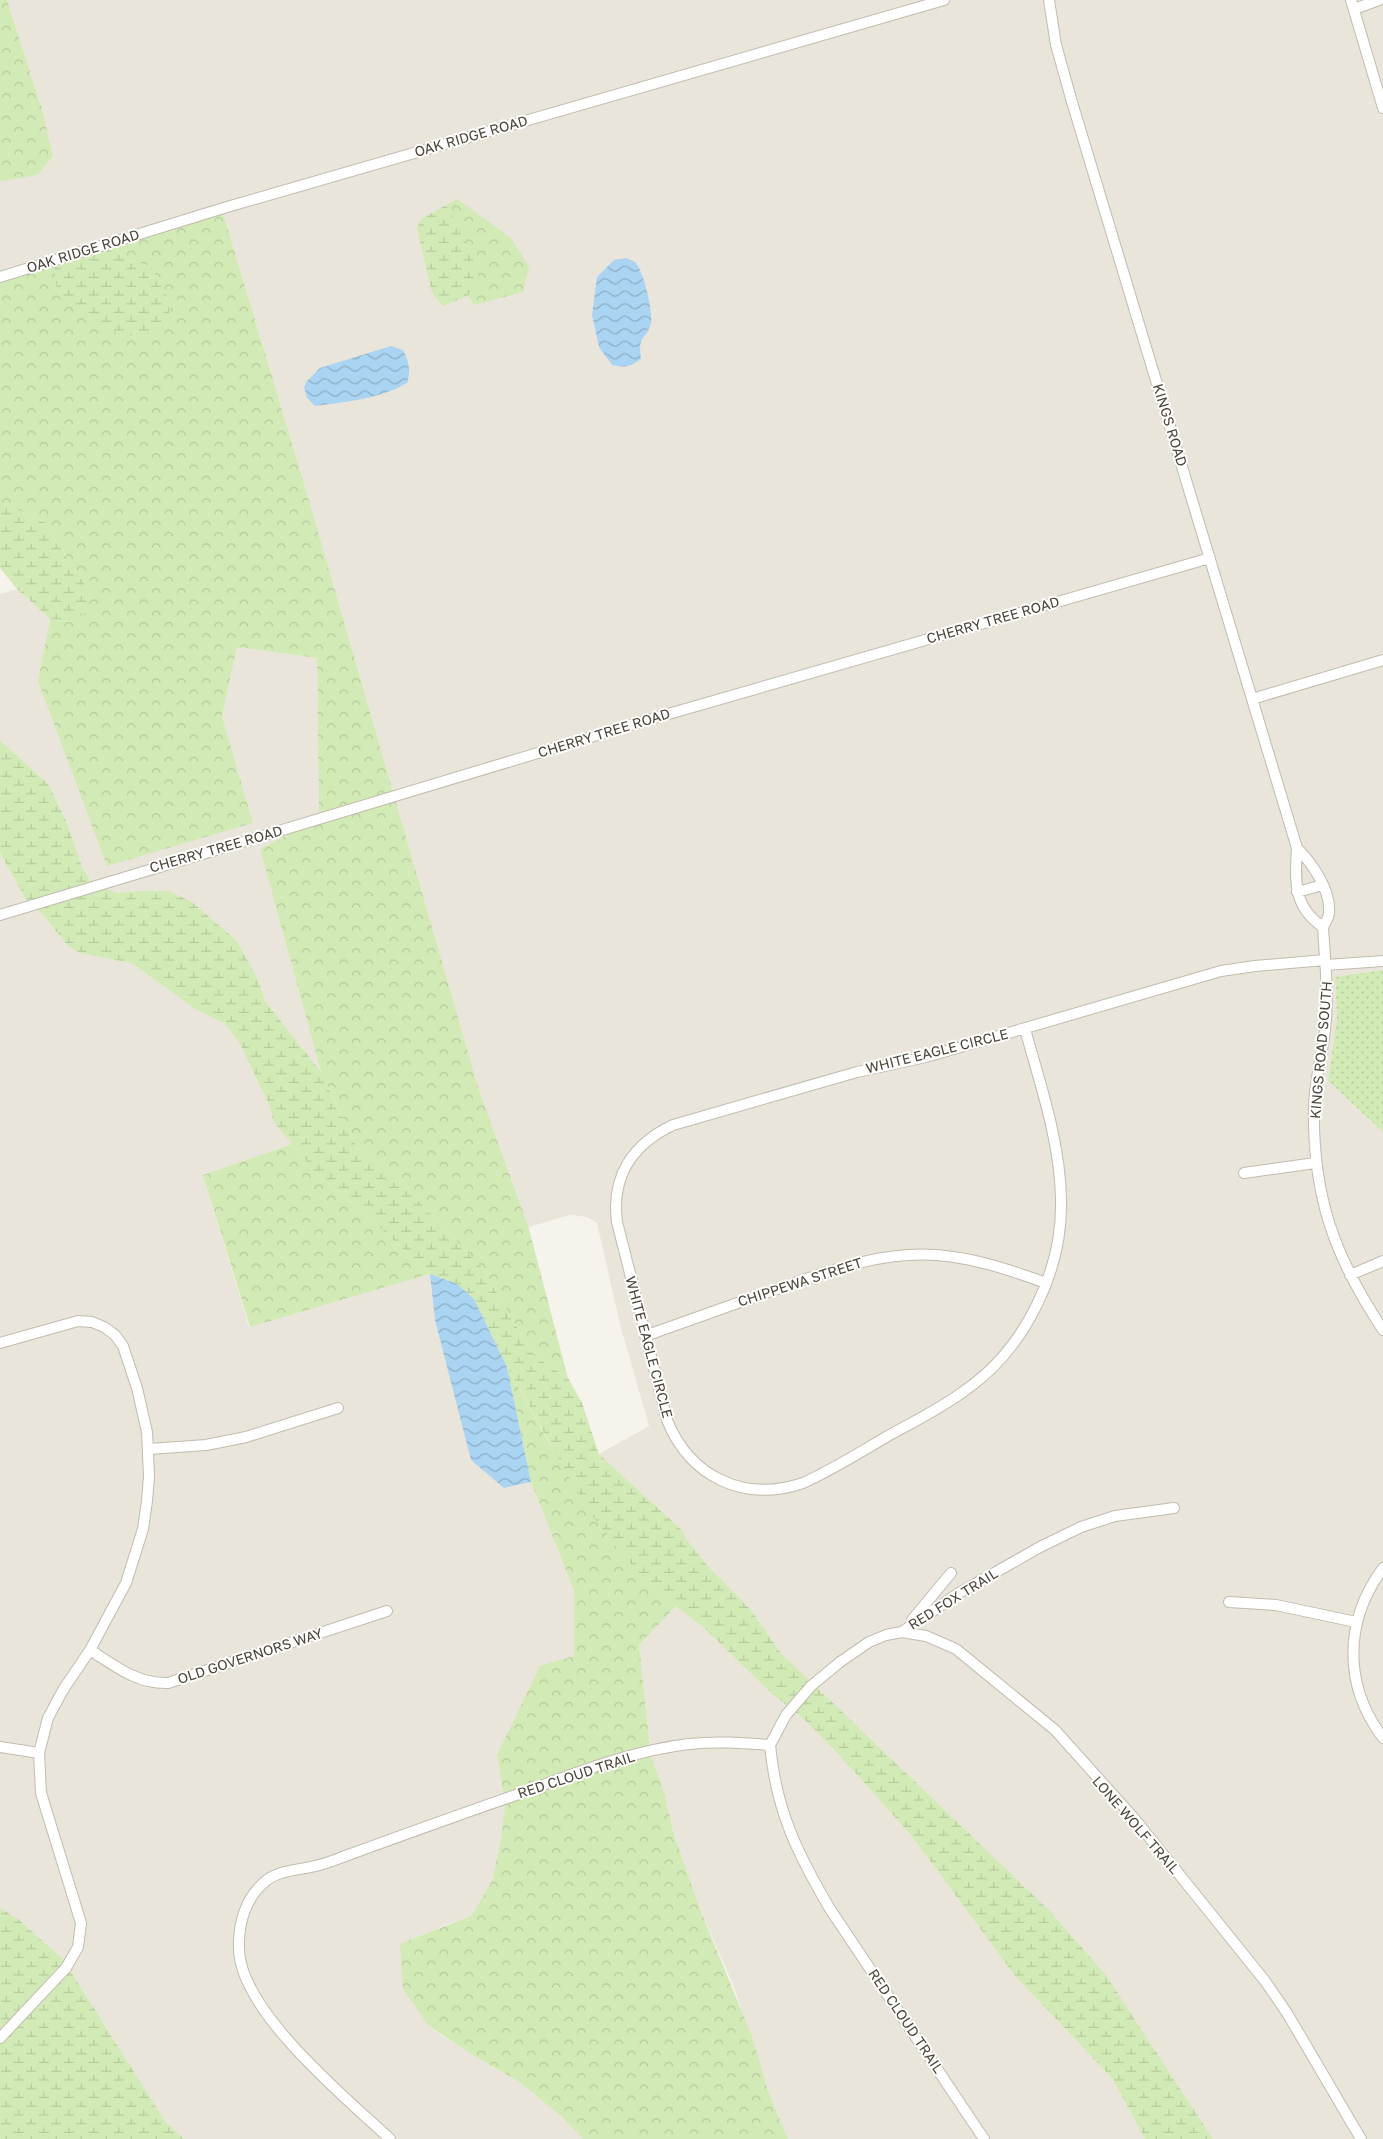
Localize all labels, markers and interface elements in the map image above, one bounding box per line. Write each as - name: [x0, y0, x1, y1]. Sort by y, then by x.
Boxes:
- street label: OAK RIDGE ROAD: [412, 111, 529, 160]
- street label: OAK RIDGE ROAD: [24, 225, 141, 276]
- street label: KINGS ROAD: [1150, 381, 1191, 468]
- street label: CHERRY TREE ROAD: [925, 592, 1061, 647]
- street label: CHERRY TREE ROAD: [536, 704, 672, 761]
- street label: CHERRY TREE ROAD: [148, 821, 284, 876]
- street label: KINGS ROAD SOUTH: [1306, 980, 1335, 1120]
- street label: WHITE EAGLE CIRCLE: [864, 1025, 1010, 1076]
- street label: CHIPPEWA STREET: [735, 1253, 865, 1310]
- street label: WHITE EAGLE CIRCLE: [622, 1274, 677, 1420]
- street label: RED FOX TRAIL: [905, 1564, 1001, 1633]
- street label: OLD GOVERNORS WAY: [175, 1624, 325, 1687]
- street label: RED CLOUD TRAIL: [515, 1748, 637, 1801]
- street label: LONE WOLF TRAIL: [1089, 1772, 1183, 1877]
- street label: RED CLOUD TRAIL: [865, 1965, 948, 2076]

